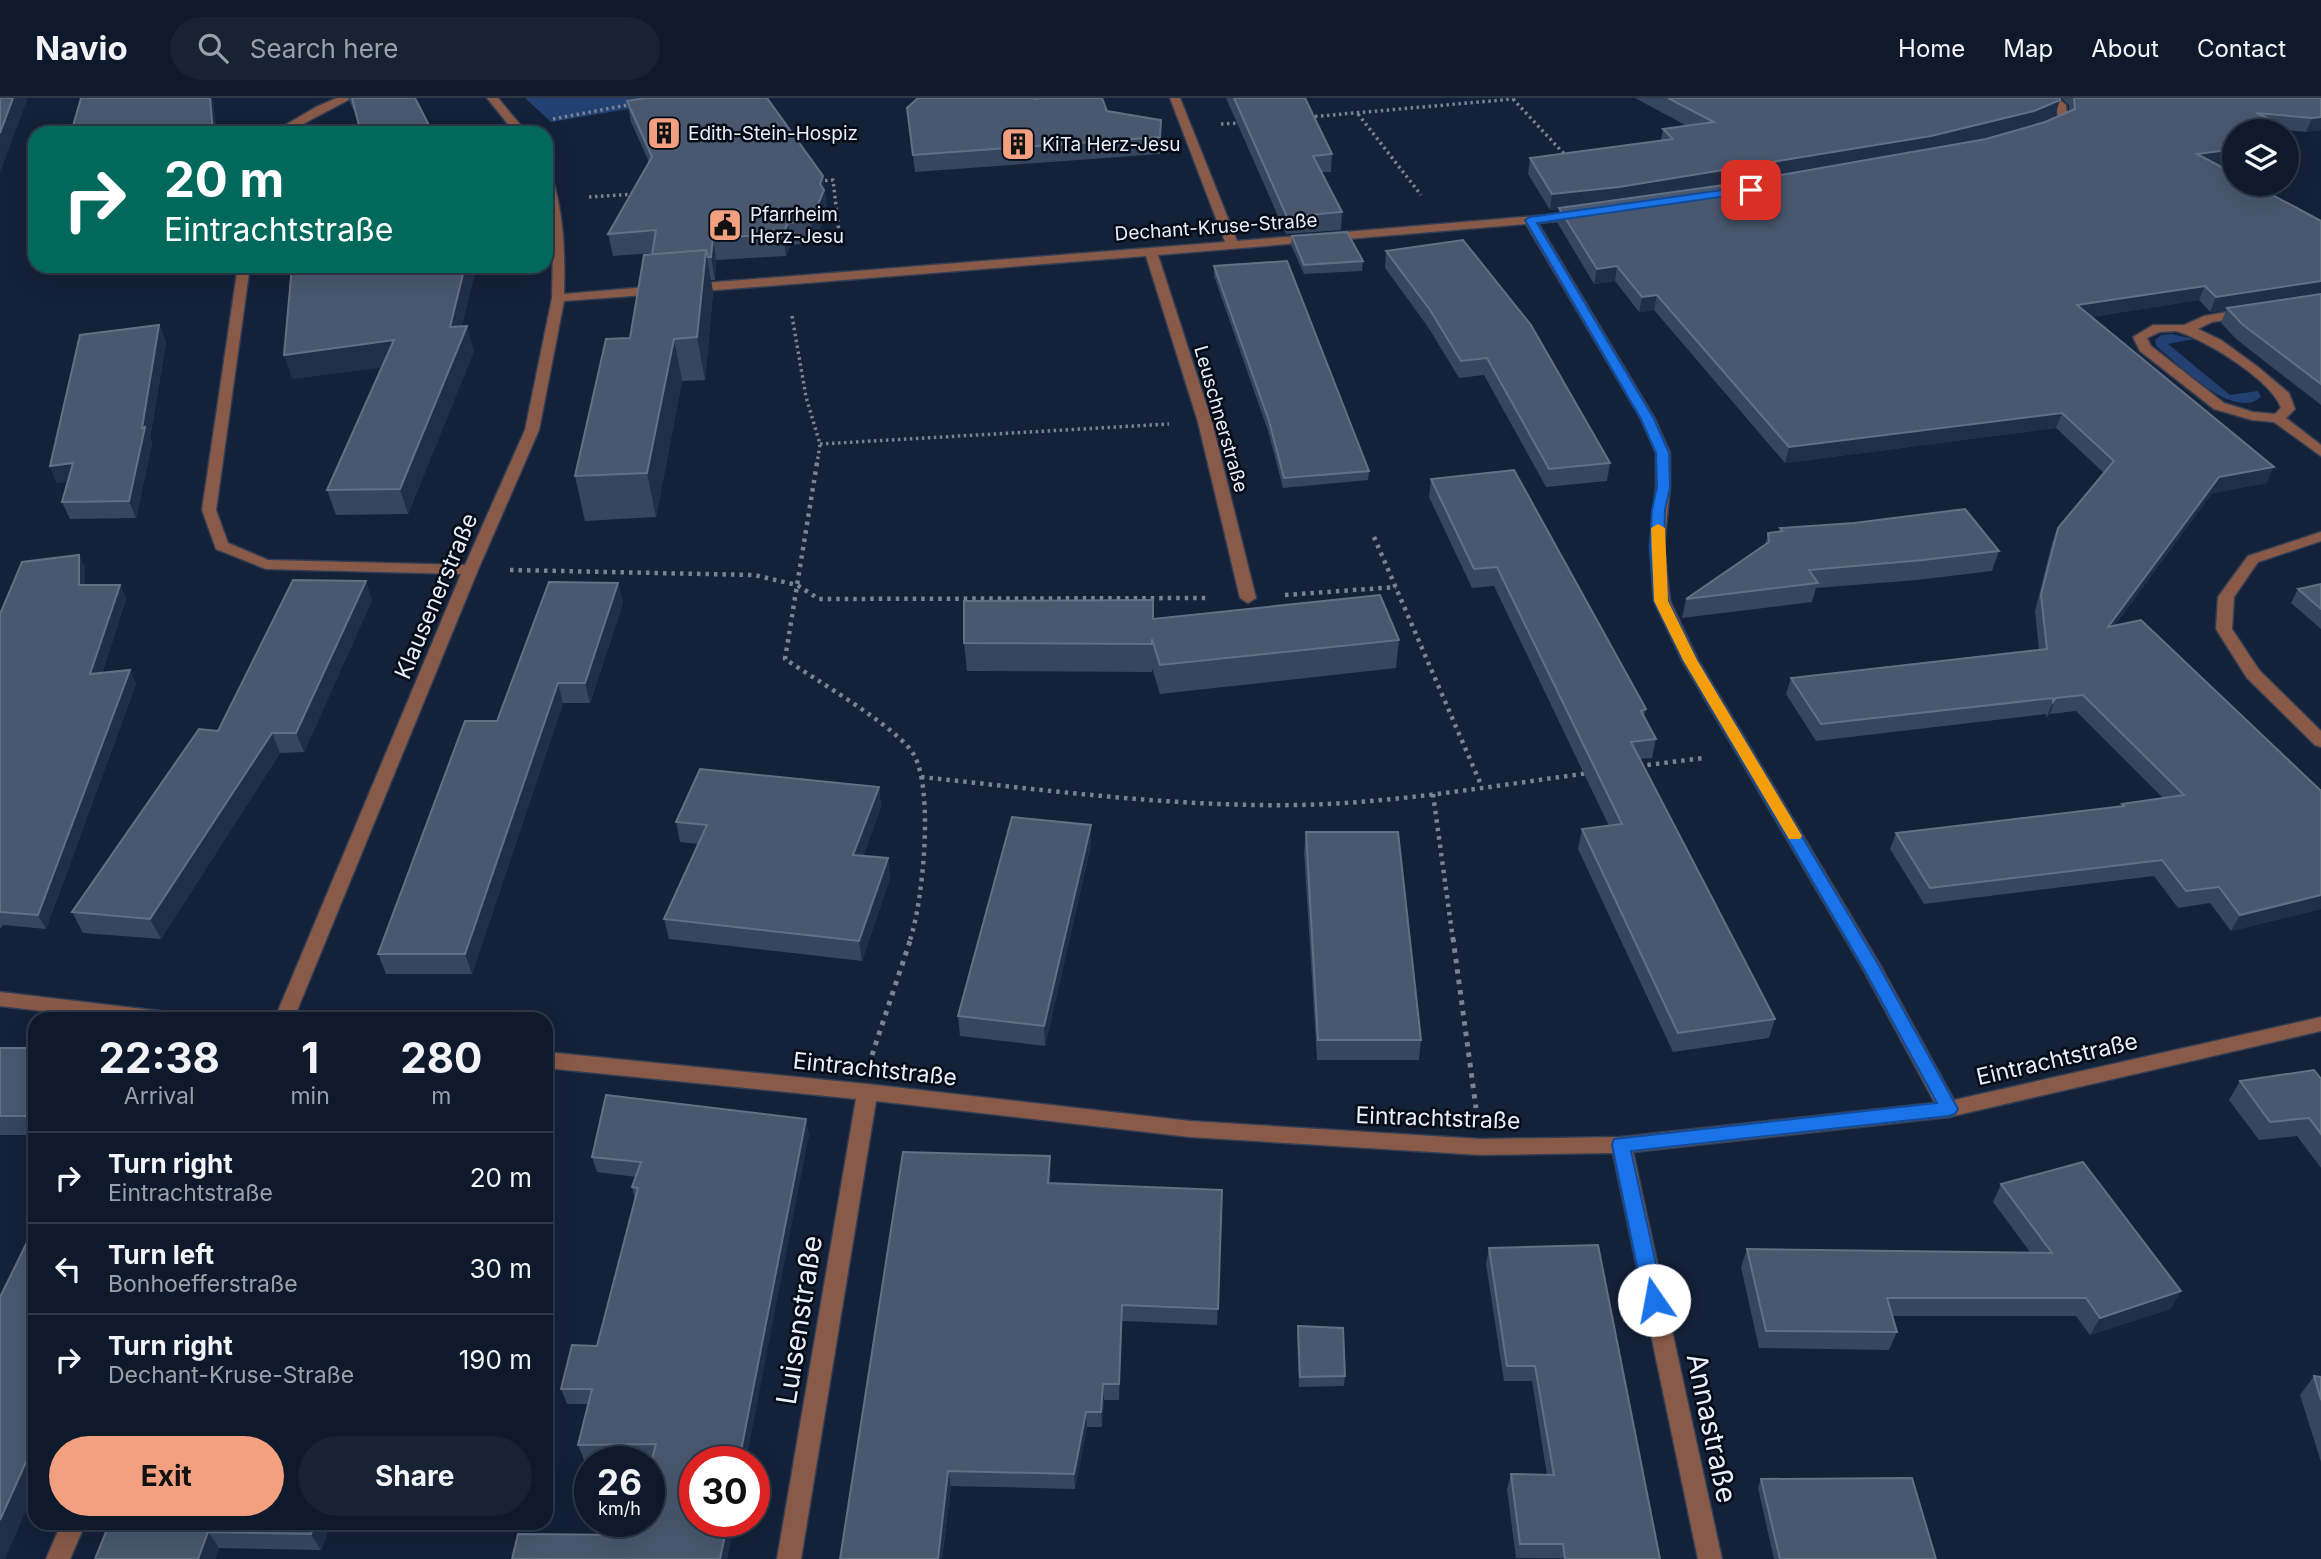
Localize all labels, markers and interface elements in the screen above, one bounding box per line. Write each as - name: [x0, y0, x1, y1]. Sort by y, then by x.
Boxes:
- search box: [170, 17, 660, 80]
- text: Navio: [35, 28, 128, 68]
- icon: search: [194, 29, 232, 67]
- text: Search here: [250, 33, 398, 64]
- text: Home: [1898, 34, 1965, 63]
- text: Map: [2003, 34, 2053, 63]
- text: About: [2091, 34, 2159, 63]
- text: Contact: [2197, 34, 2286, 63]
- building icon: Edith-Stein-Hospiz: [645, 114, 683, 152]
- map controls: [2222, 119, 2299, 196]
- button: layers: [2222, 119, 2299, 196]
- place label: Edith-Stein-Hospiz: [688, 122, 858, 145]
- building icon: KiTa Herz-Jesu: [999, 125, 1037, 163]
- place label: KiTa Herz-Jesu: [1042, 133, 1180, 156]
- text: 20 m: [164, 150, 284, 209]
- icon: right: [49, 154, 140, 245]
- pin: [1721, 160, 1781, 220]
- icon: arrive: [1732, 171, 1770, 209]
- place label: Pfarrheim Herz-Jesu: [750, 203, 844, 248]
- public building icon: Pfarrheim Herz-Jesu: [706, 206, 744, 244]
- street label: Dechant-Kruse-Straße: [1114, 208, 1318, 246]
- text: Eintrachtstraße: [164, 210, 393, 249]
- street label: Leuschnerstraße: [1189, 343, 1253, 495]
- street label: Klausenerstraße: [388, 509, 484, 683]
- street label: Eintrachtstraße: [1973, 1027, 2141, 1091]
- text: 22:38: [99, 1032, 220, 1083]
- text: 1: [301, 1032, 319, 1083]
- text: 280: [400, 1032, 482, 1083]
- street label: Eintrachtstraße: [792, 1046, 958, 1092]
- text: Arrival: [124, 1082, 195, 1110]
- text: min: [290, 1082, 330, 1110]
- text: m: [431, 1082, 451, 1110]
- street label: Eintrachtstraße: [1355, 1101, 1521, 1135]
- text: Turn right: [108, 1148, 233, 1179]
- icon: right: [49, 1159, 87, 1197]
- text: 20 m: [470, 1162, 532, 1193]
- text: Eintrachtstraße: [108, 1179, 273, 1207]
- street label: Luisenstraße: [769, 1233, 829, 1407]
- text: Turn left: [108, 1239, 214, 1270]
- icon: left: [49, 1250, 87, 1288]
- text: 30 m: [469, 1253, 532, 1284]
- position arrow: [1617, 1263, 1691, 1337]
- text: Bonhoefferstraße: [108, 1270, 298, 1298]
- text: Turn right: [108, 1330, 233, 1361]
- icon: right: [49, 1341, 87, 1379]
- text: 190 m: [459, 1344, 532, 1375]
- street label: Annastraße: [1680, 1350, 1744, 1506]
- text: Dechant-Kruse-Straße: [108, 1361, 354, 1389]
- button: Exit: [49, 1436, 284, 1516]
- button: Share: [298, 1436, 532, 1516]
- speed limit sign: 30: [679, 1446, 770, 1537]
- text: 26: [597, 1461, 642, 1503]
- text: km/h: [598, 1498, 641, 1519]

